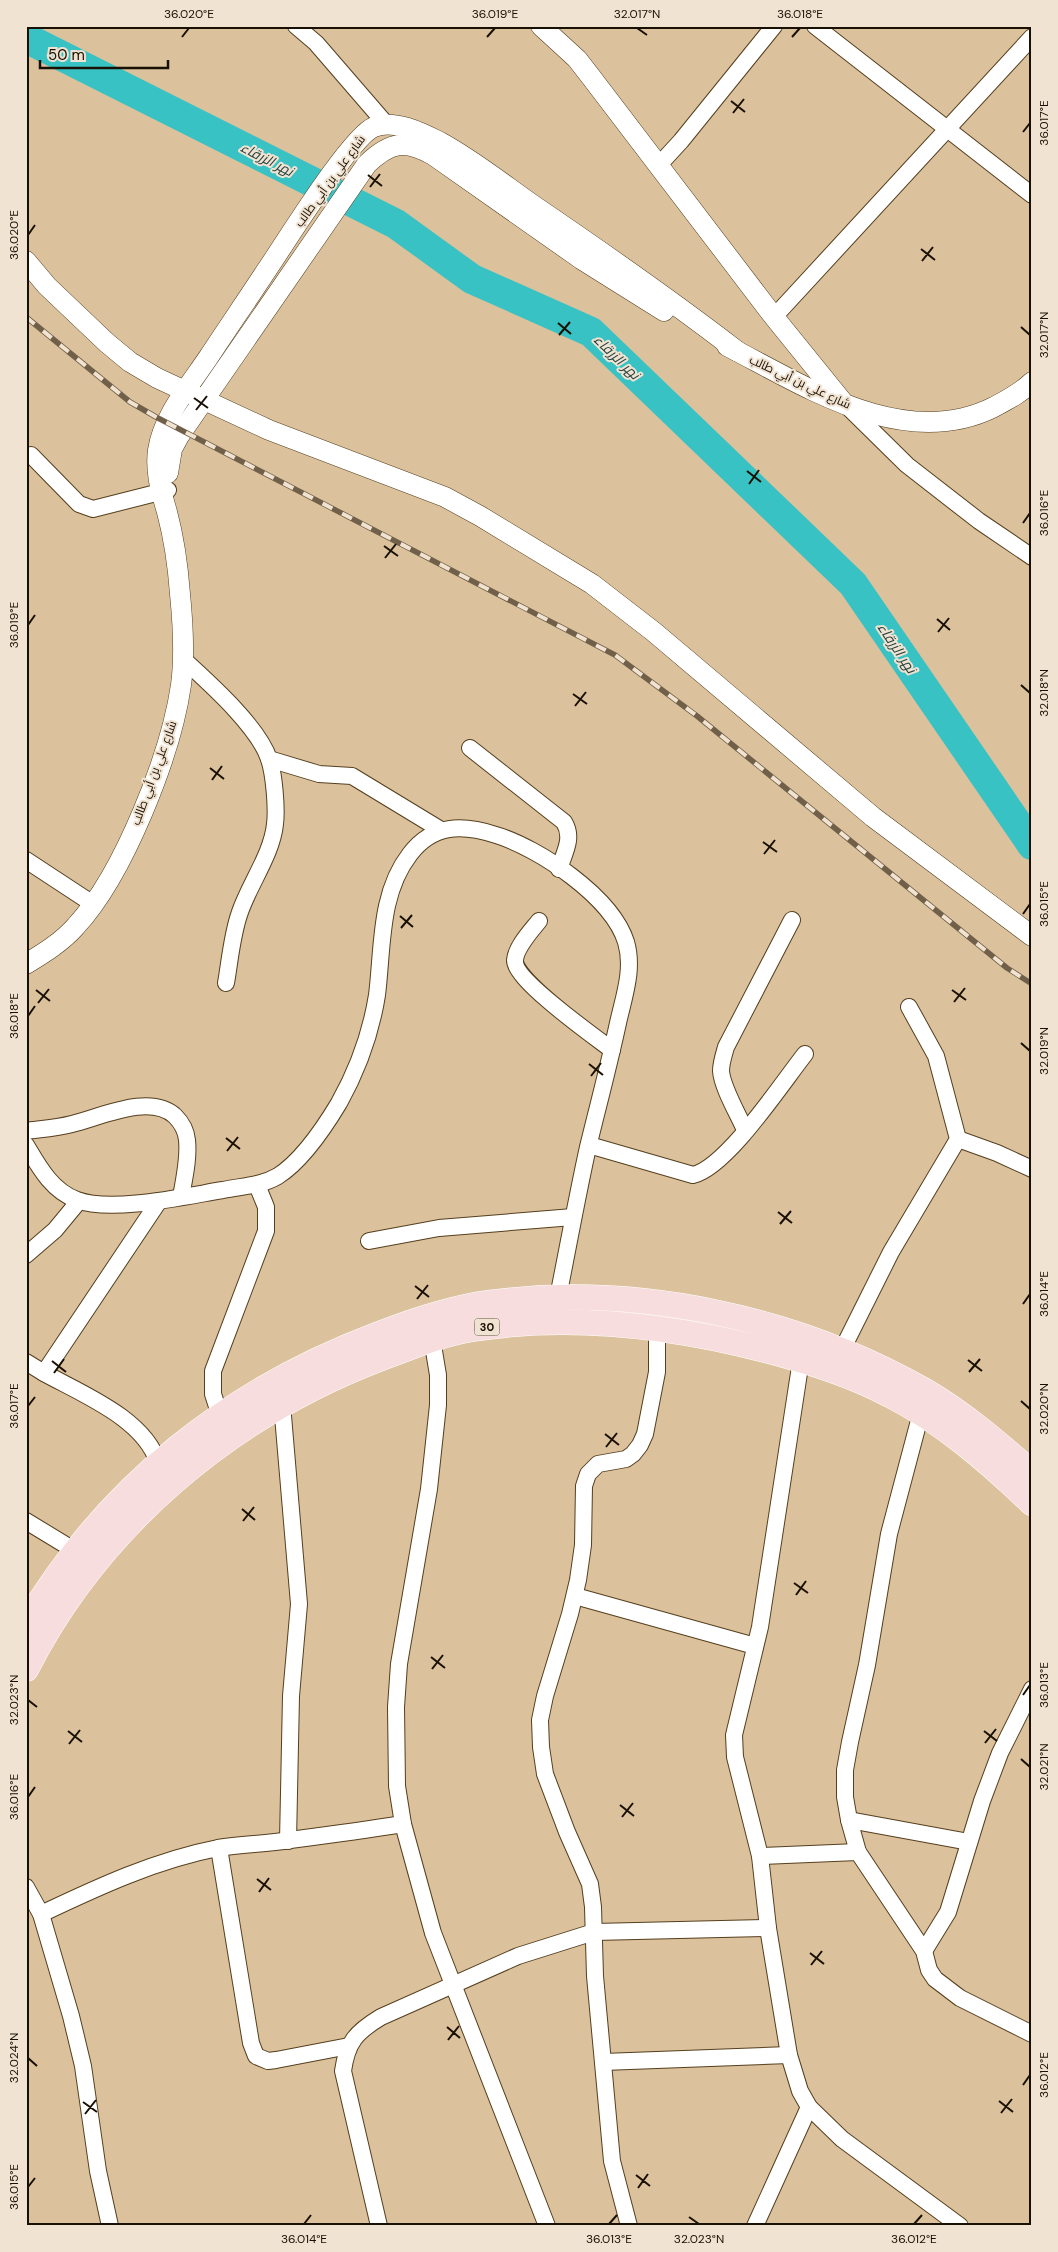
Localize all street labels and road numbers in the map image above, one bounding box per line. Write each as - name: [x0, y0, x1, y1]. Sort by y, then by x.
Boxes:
- street label: شارع علي بن أبي طالب: [291, 132, 370, 231]
- street label: شارع علي بن أبي طالب: [746, 352, 853, 414]
- street label: شارع علي بن أبي طالب: [128, 719, 182, 828]
- road number: 30: [474, 1318, 500, 1335]

